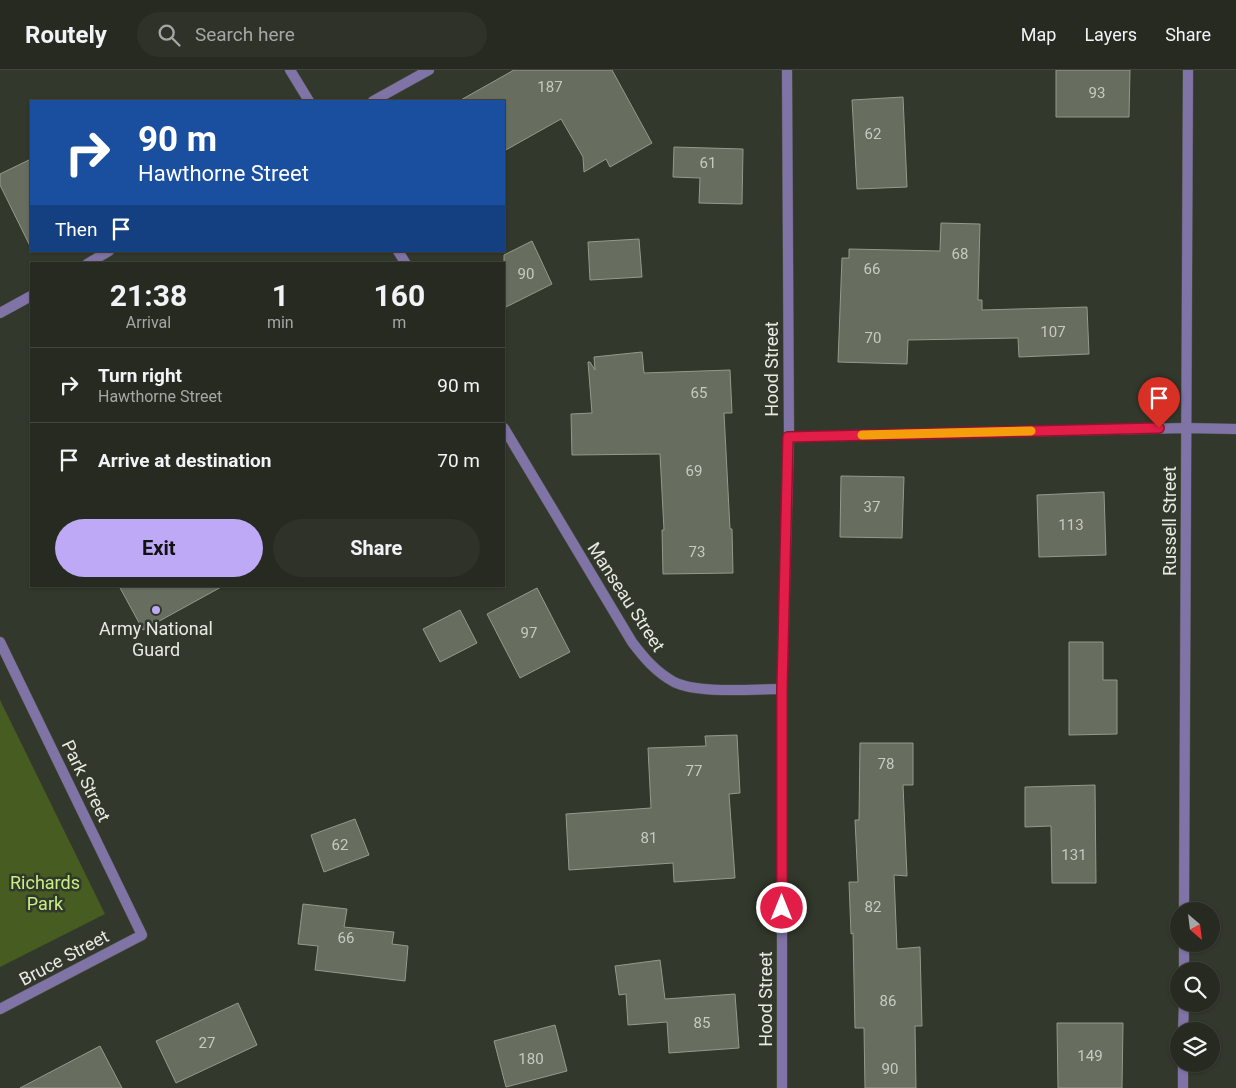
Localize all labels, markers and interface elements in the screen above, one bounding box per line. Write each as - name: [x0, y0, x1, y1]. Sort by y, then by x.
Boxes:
- search box: [137, 12, 487, 57]
- text: Routely: [25, 21, 107, 49]
- icon: search: [155, 21, 183, 49]
- text: Search here: [195, 23, 295, 46]
- text: Map: [1021, 24, 1056, 45]
- text: Layers: [1084, 24, 1137, 45]
- text: Share: [1165, 24, 1211, 45]
- house number: 187: [537, 78, 563, 96]
- house number: 93: [1089, 84, 1105, 102]
- text: 90 m: [138, 119, 217, 160]
- icon: right: [55, 120, 120, 185]
- house number: 62: [865, 125, 881, 143]
- house number: 61: [700, 154, 716, 172]
- text: Hawthorne Street: [138, 161, 309, 186]
- icon: arrive: [107, 215, 135, 243]
- text: Then: [55, 218, 97, 241]
- house number: 68: [952, 245, 968, 263]
- house number: 66: [864, 260, 880, 278]
- house number: 90: [518, 265, 534, 283]
- text: 21:38: [110, 278, 187, 313]
- text: 1: [272, 278, 289, 313]
- text: 160: [374, 278, 425, 313]
- text: Arrival: [126, 313, 171, 332]
- text: min: [267, 313, 294, 332]
- text: m: [392, 313, 406, 332]
- street label: Hood Street: [761, 321, 782, 417]
- house number: 107: [1040, 323, 1066, 341]
- house number: 70: [865, 329, 881, 347]
- text: Turn right: [98, 364, 182, 387]
- icon: right: [55, 371, 83, 399]
- text: 90 m: [437, 374, 480, 397]
- pin: [1138, 377, 1180, 428]
- house number: 65: [691, 384, 707, 402]
- icon: arrive: [1145, 384, 1173, 412]
- text: Hawthorne Street: [98, 387, 222, 406]
- icon: arrive: [55, 446, 83, 474]
- text: Arrive at destination: [98, 449, 271, 472]
- text: 70 m: [437, 449, 480, 472]
- house number: 69: [686, 462, 702, 480]
- street label: Russell Street: [1159, 466, 1180, 576]
- house number: 37: [864, 498, 880, 516]
- house number: 113: [1058, 516, 1084, 534]
- button: Exit: [55, 519, 263, 577]
- button: Share: [273, 519, 480, 577]
- street label: Manseau Street: [583, 538, 670, 655]
- house number: 73: [689, 543, 705, 561]
- marker: Army National Guard: [150, 604, 162, 616]
- place label: Army National Guard: [99, 618, 213, 660]
- house number: 97: [521, 624, 537, 642]
- street label: Park Street: [58, 737, 115, 825]
- house number: 78: [878, 755, 894, 773]
- house number: 77: [686, 762, 702, 780]
- house number: 81: [641, 829, 657, 847]
- house number: 62: [332, 836, 348, 854]
- house number: 131: [1061, 846, 1087, 864]
- park label: Richards Park: [10, 872, 80, 914]
- position arrow: [755, 881, 807, 933]
- house number: 82: [865, 898, 881, 916]
- north arrow: [1170, 902, 1220, 952]
- map controls: [1170, 902, 1220, 1072]
- street label: Bruce Street: [16, 925, 112, 990]
- house number: 66: [338, 929, 354, 947]
- street label: Hood Street: [755, 951, 776, 1047]
- button: search: [1170, 962, 1220, 1012]
- house number: 86: [880, 992, 896, 1010]
- house number: 85: [694, 1014, 710, 1032]
- button: layers: [1170, 1022, 1220, 1072]
- house number: 27: [199, 1034, 215, 1052]
- house number: 149: [1077, 1047, 1103, 1065]
- house number: 180: [518, 1050, 544, 1068]
- house number: 90: [882, 1060, 898, 1078]

